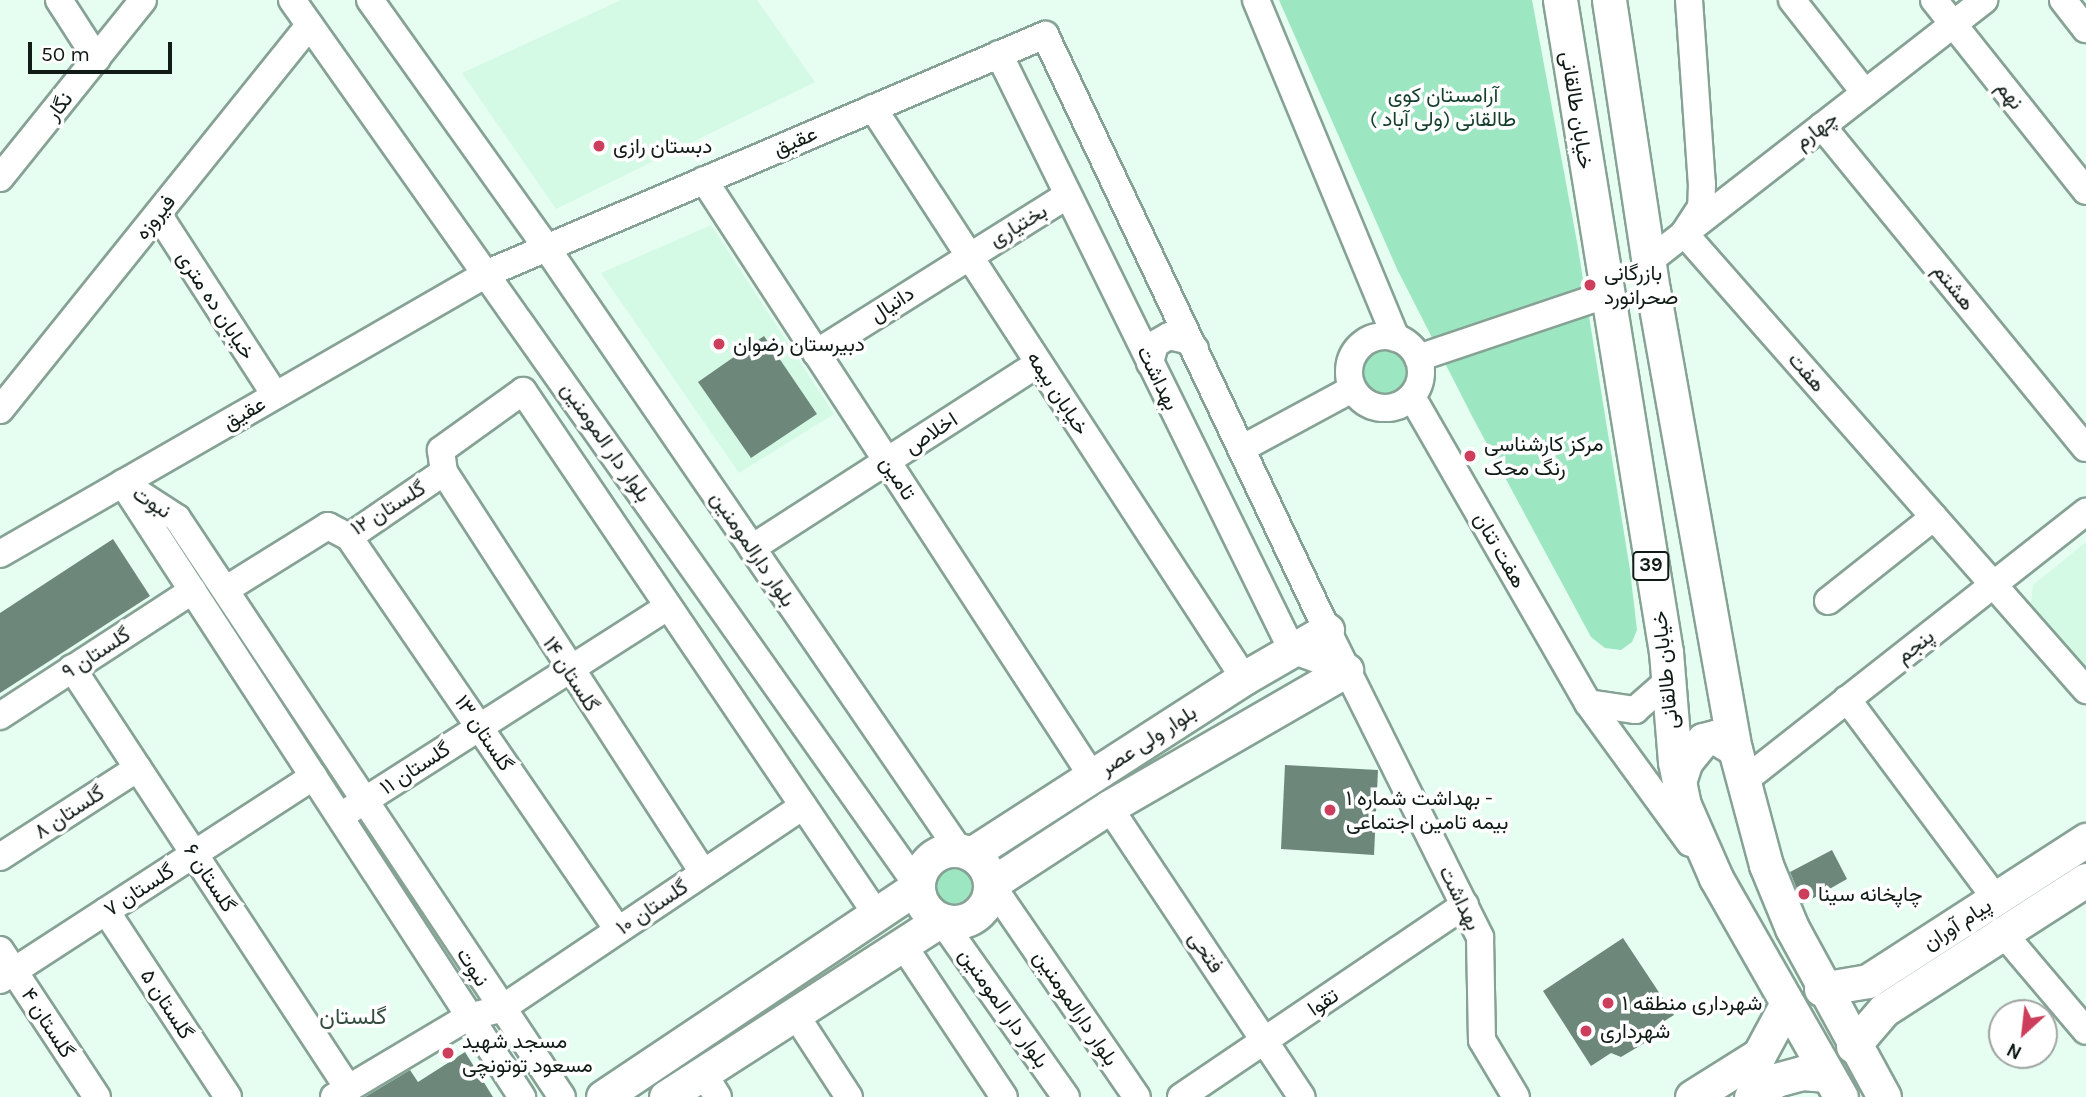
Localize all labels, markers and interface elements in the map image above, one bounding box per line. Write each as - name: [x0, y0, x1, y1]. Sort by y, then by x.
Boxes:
- scale bar: [32, 28, 175, 72]
- text: 50 m: [41, 42, 90, 66]
- street label: خیابان طالقانی: [1555, 49, 1599, 171]
- street label: نهم: [1991, 76, 2029, 114]
- park label: آرامستان کوی طالقانی (ولی آباد ): [1370, 82, 1516, 132]
- street label: نگار: [40, 87, 78, 125]
- street label: چهارم: [1789, 105, 1843, 155]
- street label: عقیق: [769, 121, 821, 161]
- place label: دبستان رازی: [613, 133, 712, 159]
- marker: دبستان رازی: [591, 138, 607, 154]
- street label: فیروزه: [129, 189, 181, 245]
- street label: بختیاری: [984, 198, 1052, 252]
- street label: خیابان ده متری: [172, 246, 260, 364]
- street label: هشتم: [1927, 258, 1981, 316]
- place label: بازرگانی صحرانورد: [1604, 260, 1678, 310]
- marker: بازرگانی صحرانورد: [1582, 277, 1598, 293]
- street label: دانیال: [865, 281, 919, 327]
- place label: دبیرستان رضوان: [733, 331, 865, 357]
- marker: دبیرستان رضوان: [711, 336, 727, 352]
- street label: بهداشت: [1132, 342, 1184, 414]
- street label: خیابان بیمه: [1022, 346, 1094, 440]
- street label: هفت: [1783, 347, 1831, 397]
- street label: بلوار دار المومنین: [555, 377, 657, 507]
- street label: عقیق: [218, 391, 270, 435]
- street label: اخلاص: [900, 407, 962, 459]
- place label: مرکز کارشناسی رنگ محک: [1484, 431, 1603, 481]
- marker: مرکز کارشناسی رنگ محک: [1462, 448, 1478, 464]
- street label: تامین: [875, 451, 921, 505]
- street label: گلستان ۱۲: [346, 475, 430, 541]
- street label: نبوت: [128, 480, 176, 524]
- street label: بلوار دارالمومنین: [705, 486, 801, 612]
- street label: هفت تنان: [1468, 508, 1532, 592]
- road number: 39: [1632, 551, 1670, 582]
- street label: خیابان طالقانی: [1646, 610, 1684, 730]
- street label: گلستان ۹: [57, 622, 135, 684]
- street label: پنجم: [1891, 623, 1939, 669]
- street label: گلستان ۱۴: [537, 632, 605, 716]
- street label: گلستان ۱۳: [449, 690, 519, 776]
- street label: بلوار ولی عصر: [1095, 699, 1201, 781]
- street label: گلستان ۱۱: [375, 736, 455, 800]
- street label: گلستان ۸: [29, 780, 109, 844]
- place label: بهداشت شماره ۱ - بیمه تامین اجتماعی: [1346, 785, 1508, 835]
- marker: بهداشت شماره ۱ - بیمه تامین اجتماعی: [1320, 800, 1340, 820]
- street label: گلستان ۶: [179, 839, 241, 917]
- street label: گلستان ۷: [99, 858, 179, 922]
- street label: بهداشت: [1434, 862, 1486, 934]
- street label: گلستان ۱۰: [611, 874, 693, 940]
- place label: چاپخانه سینا: [1818, 881, 1923, 907]
- marker: چاپخانه سینا: [1796, 886, 1812, 902]
- street label: پیام آوران: [1918, 892, 1996, 956]
- street label: فتحی: [1183, 926, 1229, 978]
- street label: نبوت: [451, 943, 495, 991]
- street label: بلوار دار المومنین: [953, 943, 1055, 1073]
- street label: بلوار دارالمومنین: [1028, 945, 1124, 1071]
- street label: گلستان ۵: [135, 964, 199, 1044]
- street label: گلستان ۴: [16, 983, 80, 1063]
- street label: تقوا: [1303, 983, 1343, 1021]
- place label: شهرداری منطقه ۱: [1622, 990, 1762, 1016]
- marker: شهرداری منطقه ۱: [1600, 995, 1616, 1011]
- north arrow: [1988, 999, 2058, 1069]
- district label: گلستان: [319, 1003, 387, 1031]
- place label: شهرداری: [1600, 1018, 1670, 1044]
- marker: شهرداری: [1578, 1023, 1594, 1039]
- place label: مسجد شهید مسعود توتونچی: [462, 1028, 593, 1078]
- text: N: [2003, 1038, 2025, 1064]
- marker: مسجد شهید مسعود توتونچی: [440, 1045, 456, 1061]

